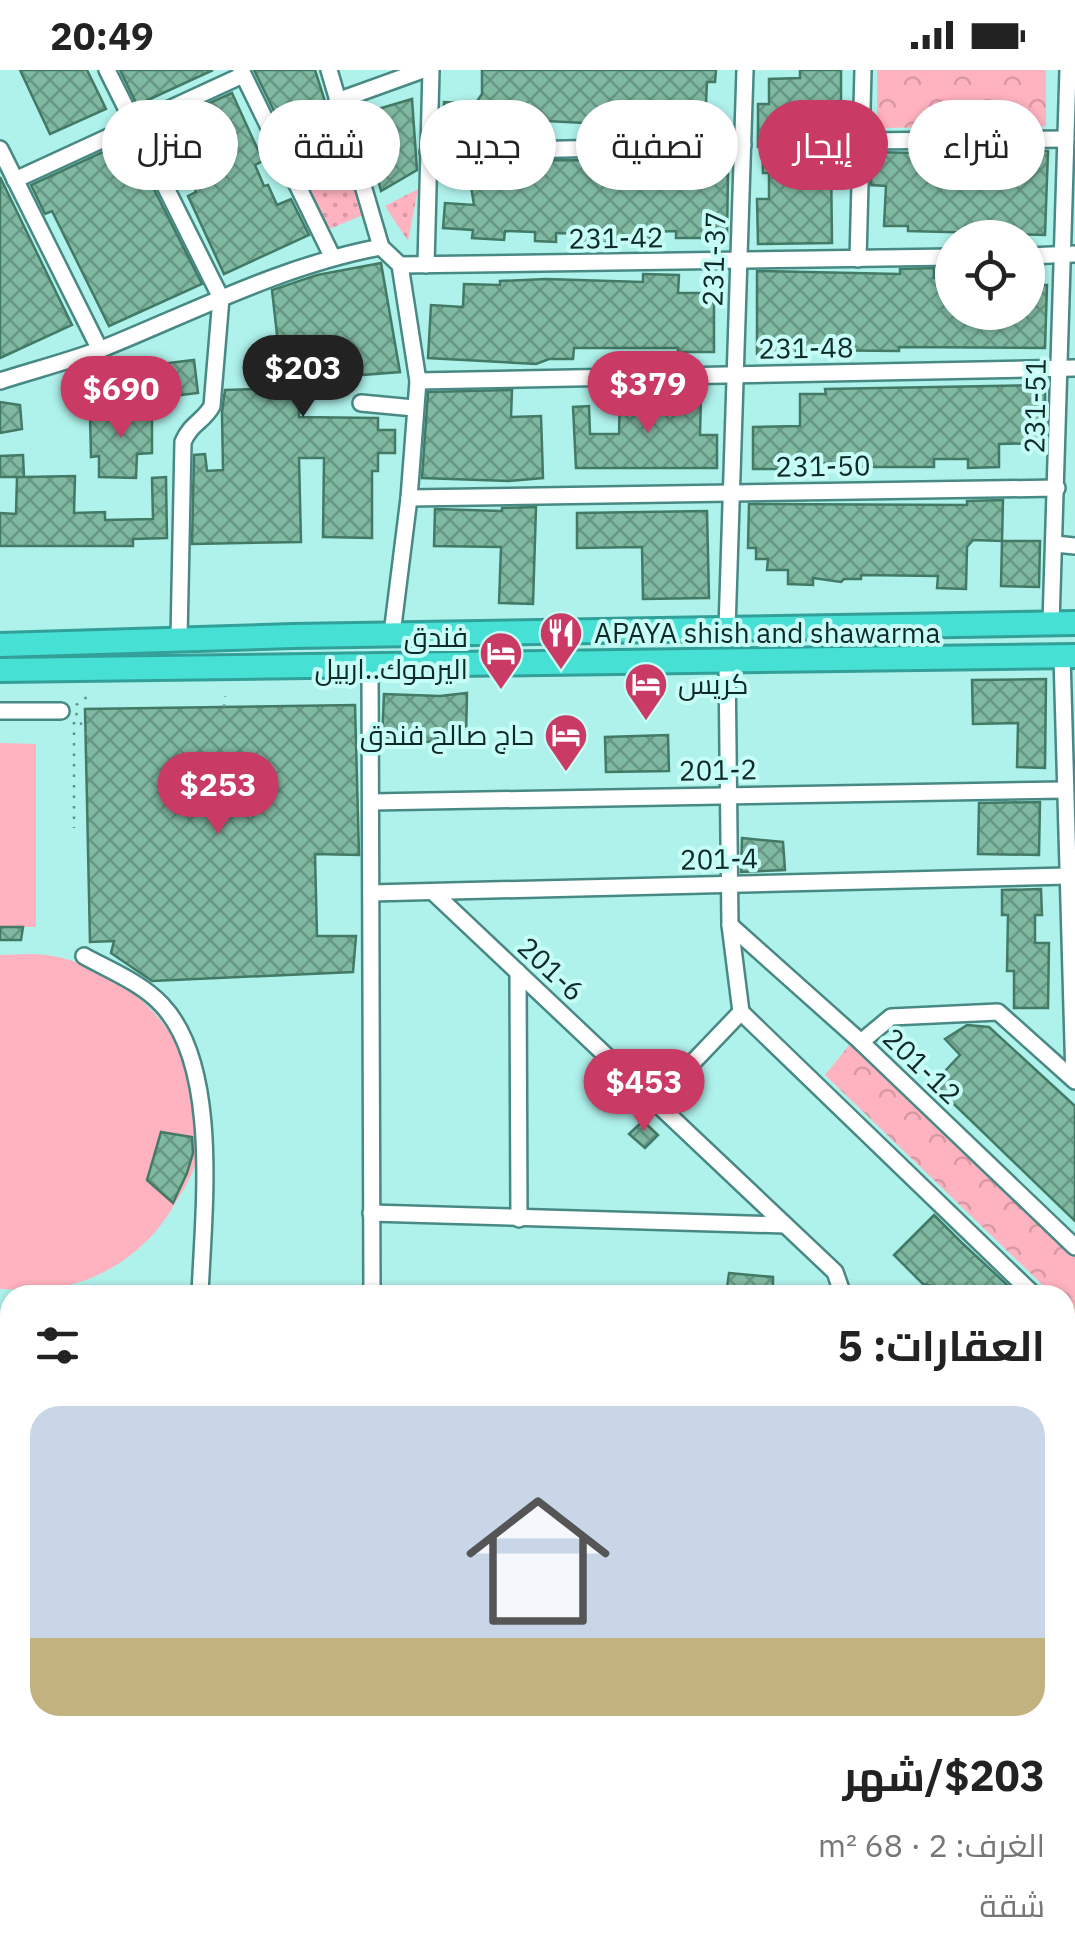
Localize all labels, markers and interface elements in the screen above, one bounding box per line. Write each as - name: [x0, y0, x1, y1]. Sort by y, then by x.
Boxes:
- text: 20:49: [50, 11, 154, 60]
- chip: منزل: [102, 100, 238, 190]
- chip: شقة: [258, 100, 400, 190]
- chip: جديد: [420, 100, 556, 190]
- chip: تصفية: [576, 100, 738, 190]
- chip: إيجار: [758, 100, 888, 190]
- chip: شراء: [908, 100, 1045, 190]
- street label: 231-37: [693, 211, 734, 307]
- street label: 231-42: [568, 218, 664, 257]
- map controls: [935, 220, 1045, 330]
- button: locate: [935, 220, 1045, 330]
- street label: 231-48: [758, 328, 854, 367]
- pin: $203: [244, 335, 362, 420]
- text: $203: [265, 346, 341, 388]
- pin: $379: [589, 351, 707, 436]
- pin: $690: [62, 356, 180, 441]
- street label: 231-51: [1015, 358, 1054, 454]
- text: $379: [610, 362, 686, 404]
- text: $690: [83, 367, 159, 409]
- street label: 231-50: [775, 446, 871, 485]
- restaurant icon: APAYA shish and shawarma: [538, 610, 584, 671]
- place label: APAYA shish and shawarma: [594, 614, 940, 651]
- place label: فندق اليرموك..اربيل: [315, 618, 468, 687]
- hotel icon: فندق اليرموك..اربيل: [478, 630, 524, 691]
- hotel icon: كريس: [623, 661, 669, 722]
- place label: كريس: [678, 665, 749, 702]
- hotel icon: حاج صالح فندق: [543, 712, 589, 773]
- place label: حاج صالح فندق: [360, 716, 534, 754]
- street label: 201-2: [678, 750, 757, 789]
- pin: $253: [159, 752, 277, 837]
- text: $253: [180, 763, 256, 805]
- street label: 201-4: [679, 839, 758, 878]
- street label: 201-6: [510, 928, 593, 1009]
- street label: 201-12: [875, 1019, 969, 1112]
- pin: $453: [585, 1049, 703, 1134]
- text: $453: [606, 1060, 682, 1102]
- icon: filters: [30, 1318, 85, 1373]
- text: العقارات: 5: [838, 1318, 1045, 1373]
- icon: home: [448, 1471, 628, 1651]
- text: $203/شهر: [843, 1748, 1045, 1803]
- text: الغرف: 2 · 68 m²: [818, 1824, 1045, 1866]
- text: شقة: [980, 1884, 1045, 1926]

